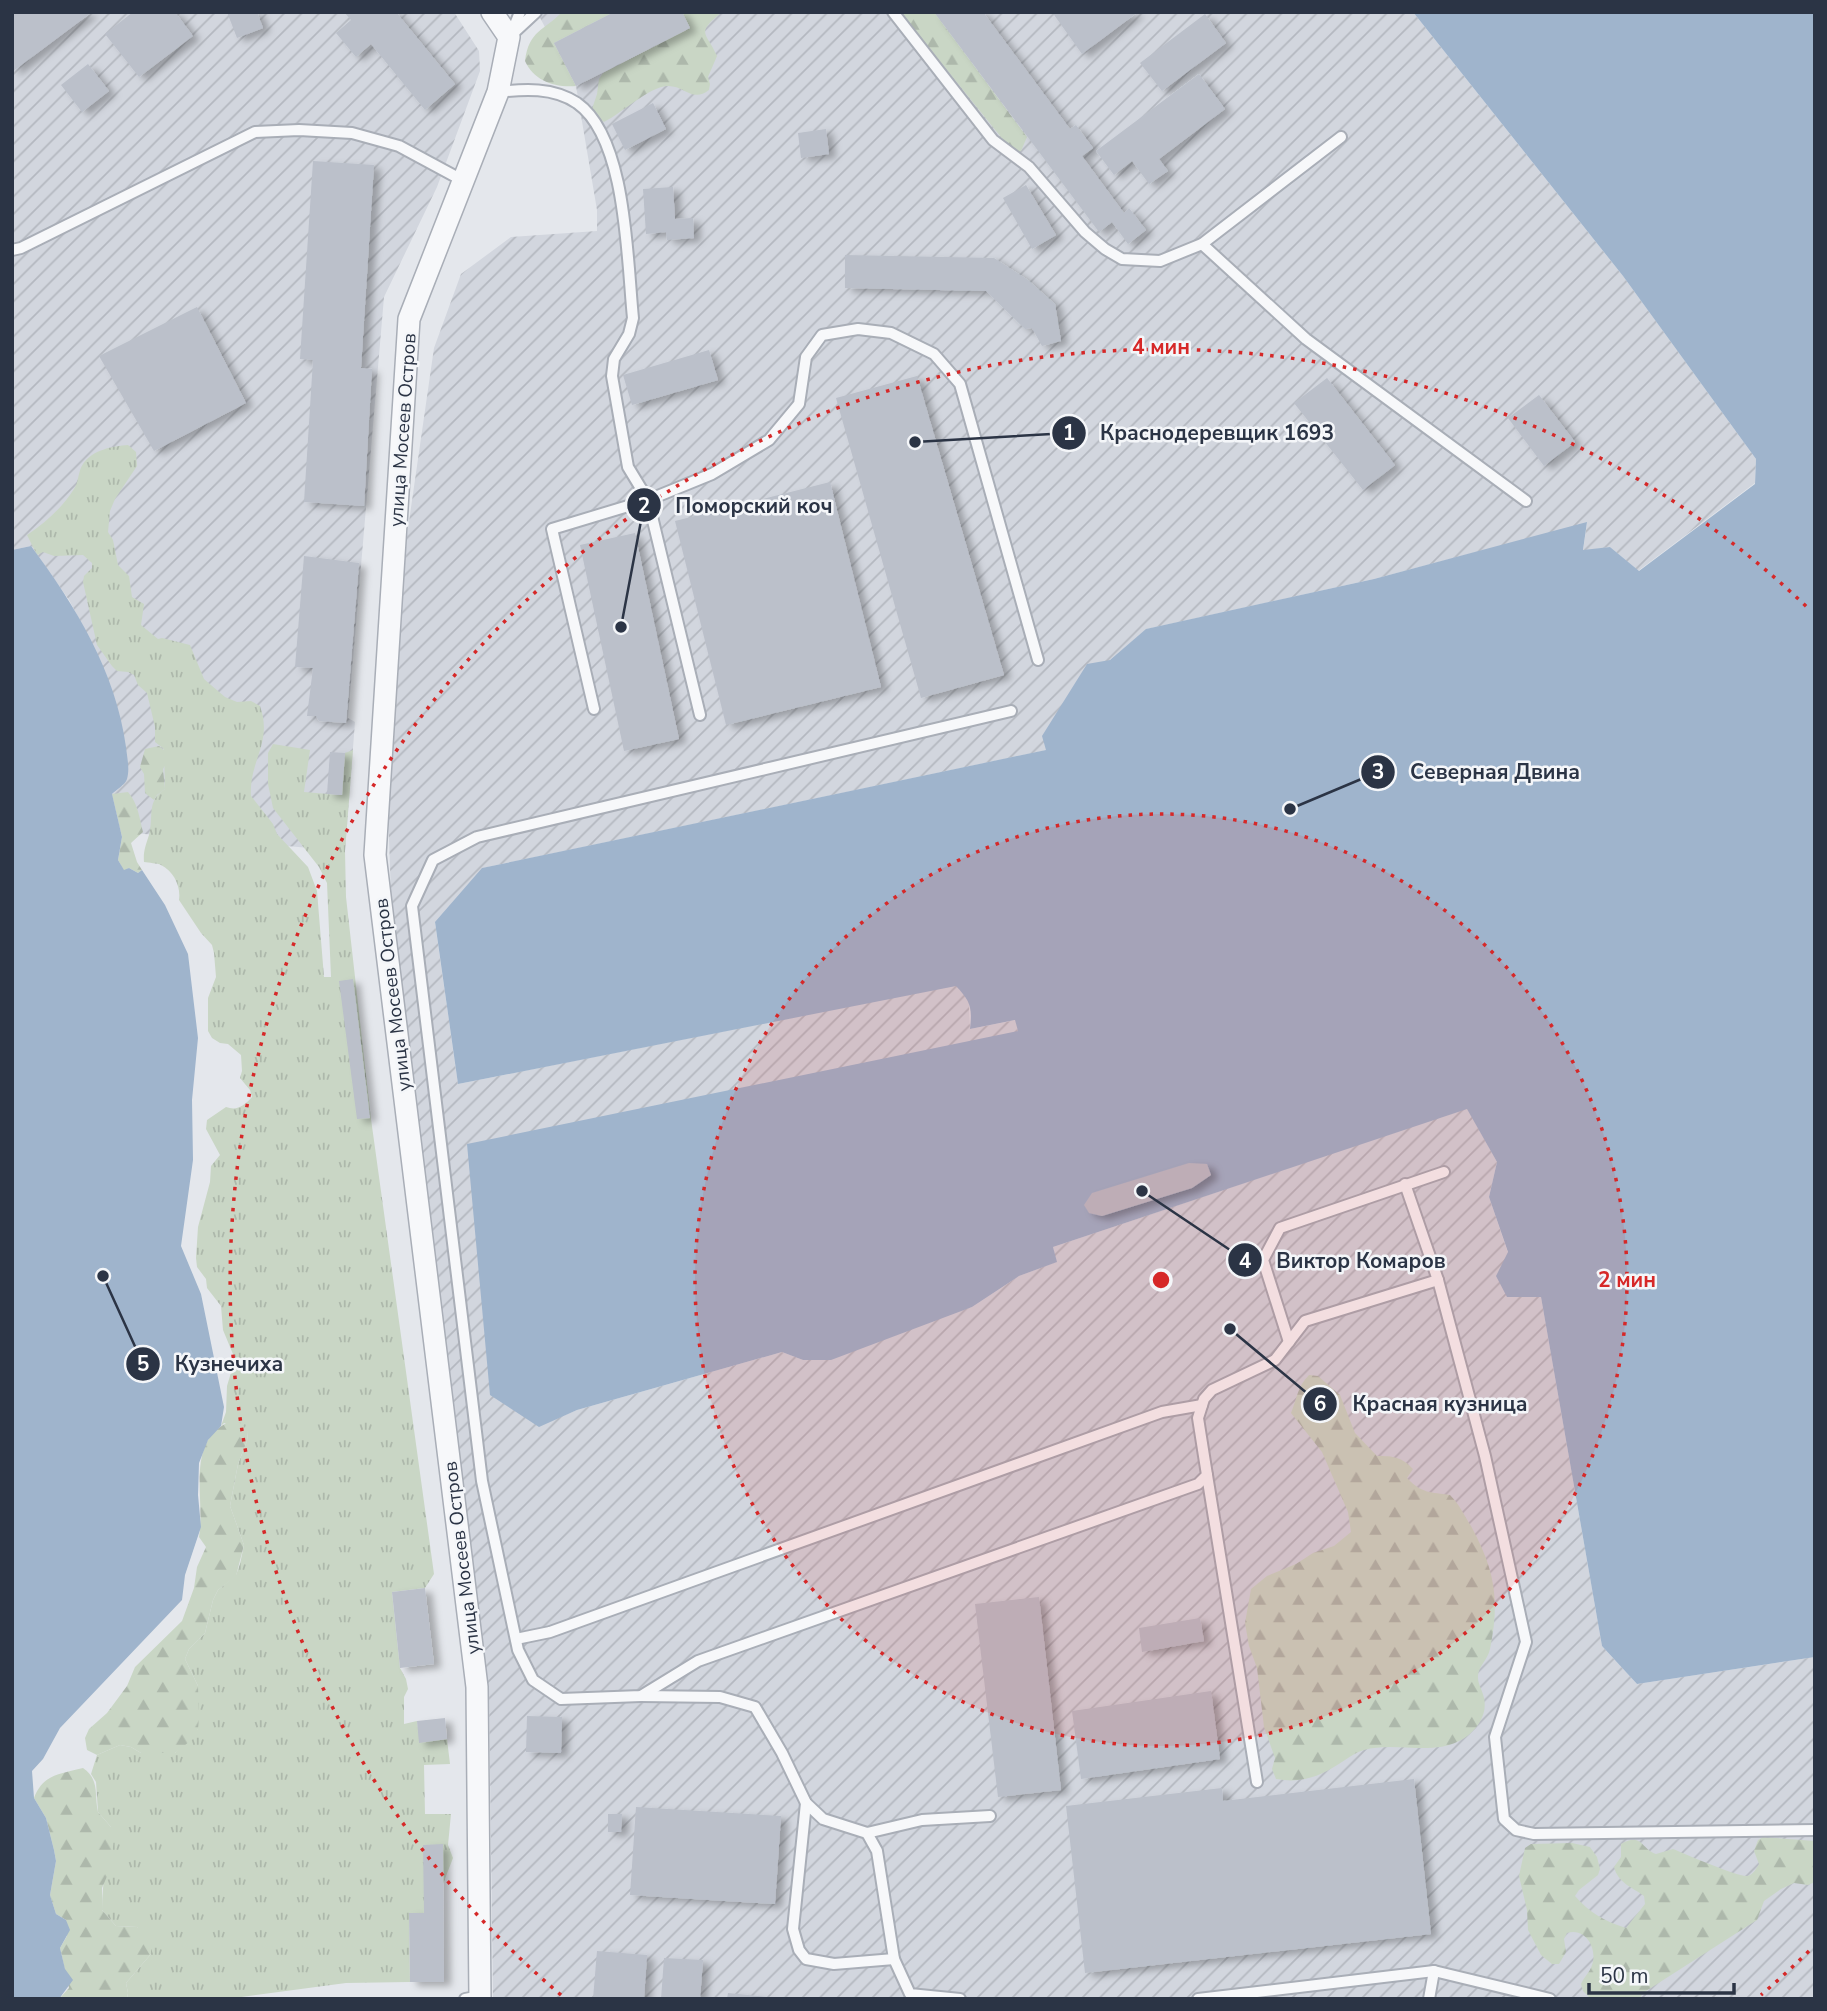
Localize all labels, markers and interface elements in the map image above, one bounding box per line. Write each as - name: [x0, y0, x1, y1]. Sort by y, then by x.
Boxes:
- street label: улица Мосеев Остров: [383, 332, 423, 528]
- text: 4 мин: [1132, 333, 1190, 361]
- callout: Краснодеревщик 1693: [1051, 412, 1348, 454]
- text: 1: [1063, 419, 1075, 447]
- text: Краснодеревщик 1693: [1100, 419, 1334, 447]
- callout: Поморский коч: [626, 484, 846, 526]
- text: 2: [638, 492, 650, 520]
- text: Поморский коч: [675, 492, 833, 520]
- callout: Северная Двина: [1361, 751, 1594, 793]
- text: 3: [1372, 758, 1384, 786]
- text: Северная Двина: [1410, 758, 1580, 786]
- street label: улица Мосеев Остров: [368, 897, 418, 1093]
- callout: Виктор Комаров: [1228, 1239, 1460, 1281]
- text: 4: [1239, 1247, 1252, 1275]
- text: Виктор Комаров: [1276, 1247, 1446, 1275]
- text: 2 мин: [1598, 1266, 1656, 1294]
- centre of rings: [1149, 1268, 1173, 1292]
- callout: Кузнечиха: [126, 1343, 297, 1385]
- text: 5: [137, 1350, 149, 1378]
- text: Кузнечиха: [175, 1350, 283, 1378]
- callout: Красная кузница: [1303, 1383, 1541, 1425]
- text: 6: [1314, 1390, 1326, 1418]
- text: Красная кузница: [1352, 1390, 1528, 1418]
- street label: улица Мосеев Остров: [437, 1460, 487, 1656]
- scale bar: [1589, 1952, 1734, 1996]
- text: 50 m: [1600, 1962, 1649, 1990]

